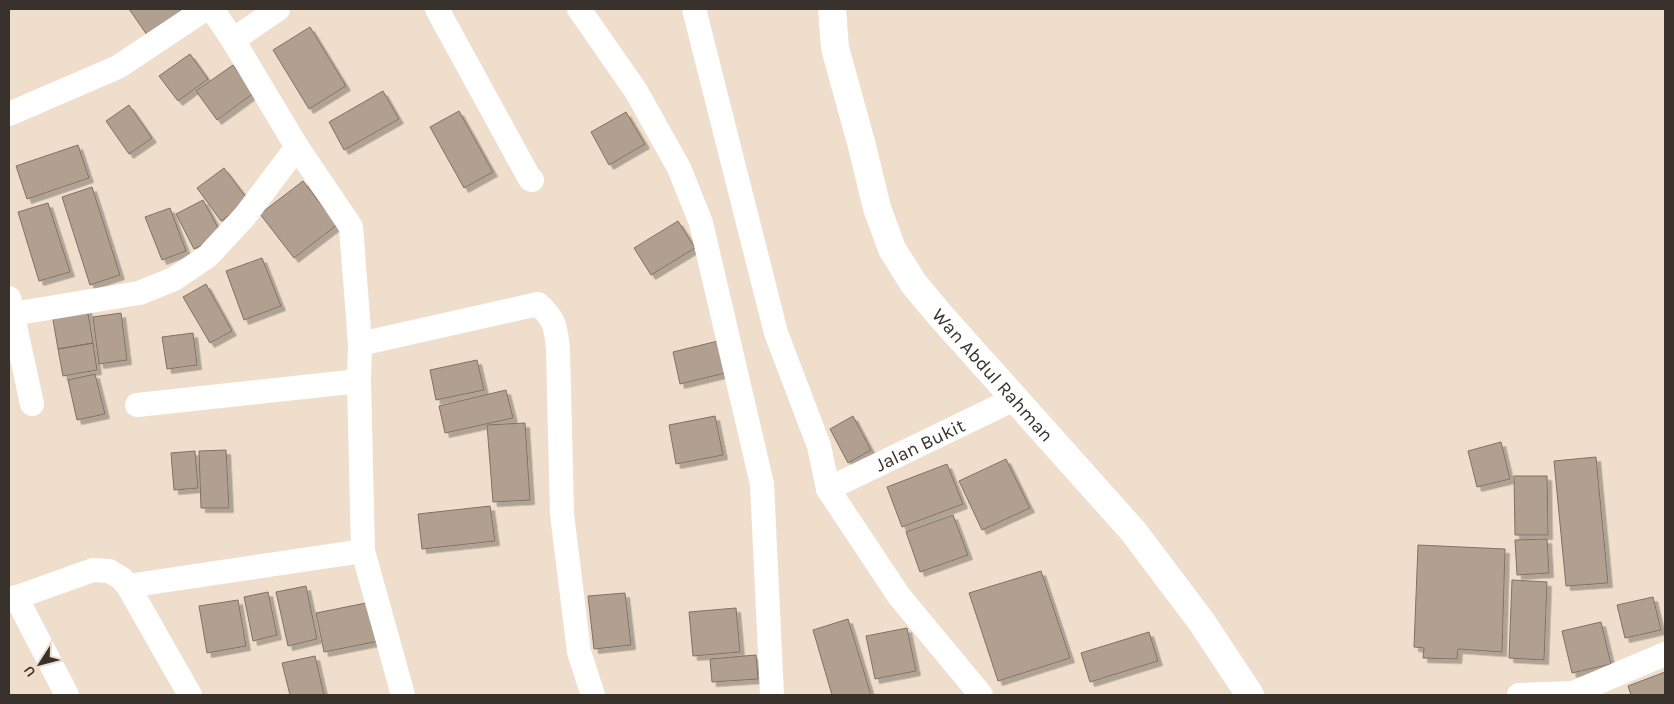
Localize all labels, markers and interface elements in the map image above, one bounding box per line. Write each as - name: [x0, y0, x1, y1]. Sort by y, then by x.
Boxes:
- street label: Wan Abdul Rahman: [927, 304, 1058, 446]
- street label: Jalan Bukit: [872, 414, 969, 476]
- north arrow: [15, 639, 65, 689]
- text: U: [20, 662, 40, 680]

